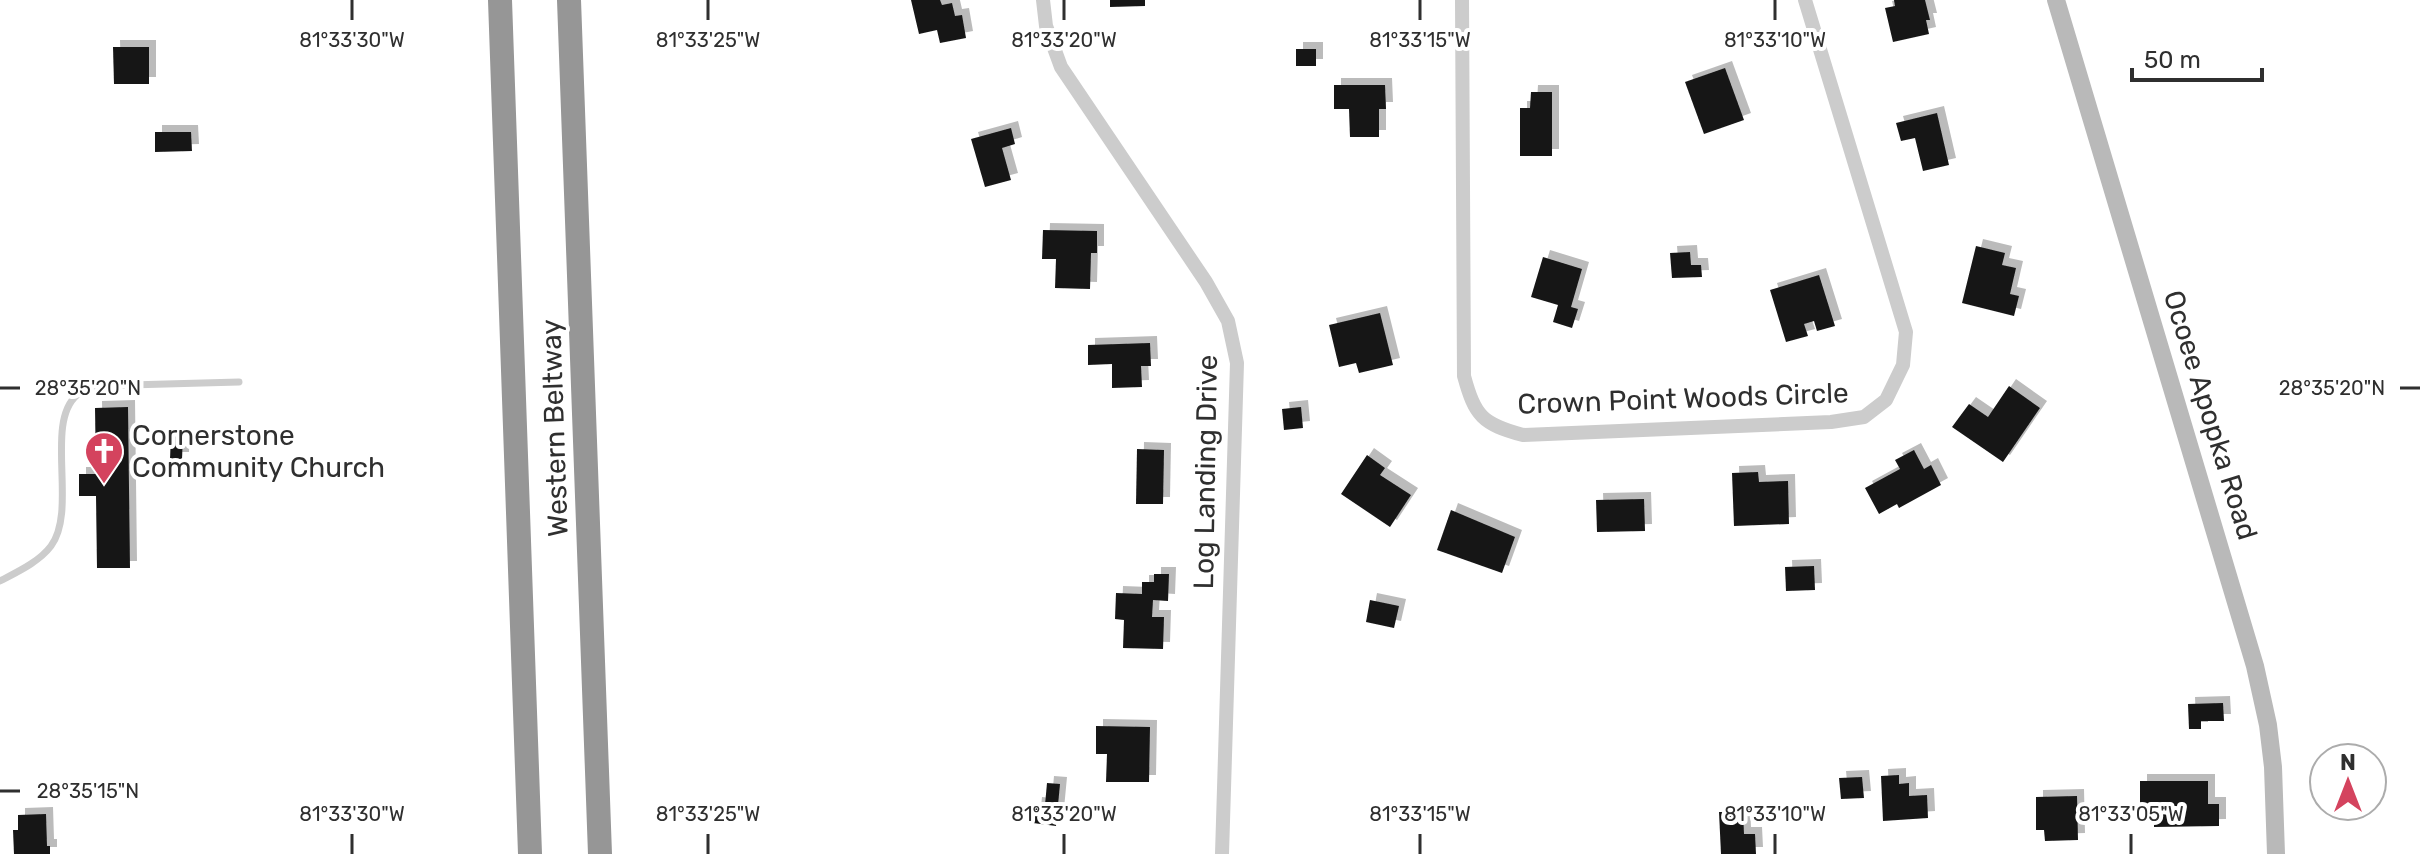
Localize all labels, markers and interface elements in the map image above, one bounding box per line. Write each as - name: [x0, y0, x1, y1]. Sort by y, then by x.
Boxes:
- text: 81°33'30"W: [299, 28, 405, 52]
- text: 81°33'25"W: [656, 28, 760, 52]
- text: 81°33'20"W: [1011, 28, 1117, 52]
- text: 81°33'15"W: [1369, 28, 1471, 52]
- text: 81°33'10"W: [1724, 28, 1826, 52]
- scale bar: [2132, 32, 2262, 82]
- text: 50 m: [2144, 46, 2201, 74]
- street label: Ocoee Apopka Road: [2157, 286, 2264, 544]
- street label: Western Beltway: [534, 319, 575, 537]
- street label: Log Landing Drive: [1187, 354, 1224, 590]
- text: 28°35'20"N: [35, 376, 141, 400]
- street label: Crown Point Woods Circle: [1517, 376, 1849, 421]
- text: 28°35'20"N: [2279, 376, 2385, 400]
- place label: Cornerstone Community Church: [132, 419, 385, 484]
- church icon: Cornerstone Community Church: [83, 430, 125, 485]
- north arrow: [2308, 742, 2388, 822]
- text: N: [2340, 749, 2356, 776]
- text: 28°35'15"N: [37, 779, 139, 803]
- text: 81°33'30"W: [299, 802, 405, 826]
- text: 81°33'25"W: [656, 802, 760, 826]
- text: 81°33'20"W: [1011, 802, 1117, 826]
- text: 81°33'15"W: [1369, 802, 1471, 826]
- text: 81°33'10"W: [1724, 802, 1826, 826]
- text: 81°33'05"W: [2078, 802, 2184, 826]

